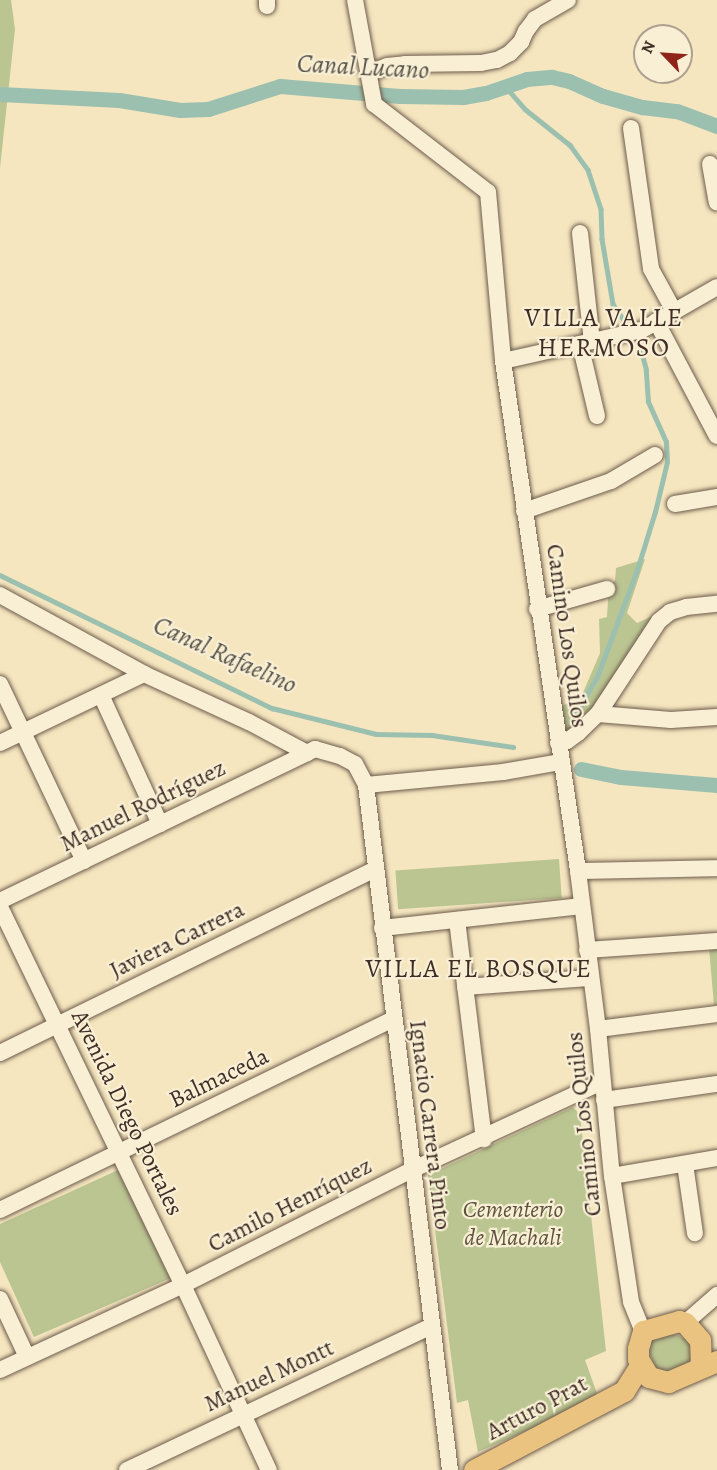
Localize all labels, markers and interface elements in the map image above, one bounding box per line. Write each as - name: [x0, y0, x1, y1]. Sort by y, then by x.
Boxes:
- north arrow: [633, 24, 693, 84]
- text: N: [636, 37, 661, 57]
- water label: Canal Lucano: [296, 48, 430, 86]
- district label: VILLA VALLE HERMOSO: [524, 302, 684, 364]
- street label: Camino Los Quilos: [540, 542, 594, 730]
- water label: Canal Rafaelino: [148, 609, 302, 701]
- street label: Manuel Rodríguez: [56, 754, 230, 858]
- street label: Javiera Carrera: [105, 895, 249, 985]
- district label: VILLA EL BOSQUE: [366, 953, 592, 985]
- street label: Avenida Diego Portales: [65, 1006, 189, 1220]
- street label: Ignacio Carrera Pinto: [403, 1019, 457, 1231]
- street label: Camino Los Quilos: [560, 1030, 608, 1218]
- street label: Balmaceda: [165, 1042, 273, 1114]
- street label: Camilo Henríquez: [203, 1151, 377, 1259]
- park label: Cementerio de Machali: [463, 1196, 563, 1252]
- street label: Manuel Montt: [200, 1333, 338, 1419]
- street label: Arturo Prat: [482, 1369, 592, 1447]

